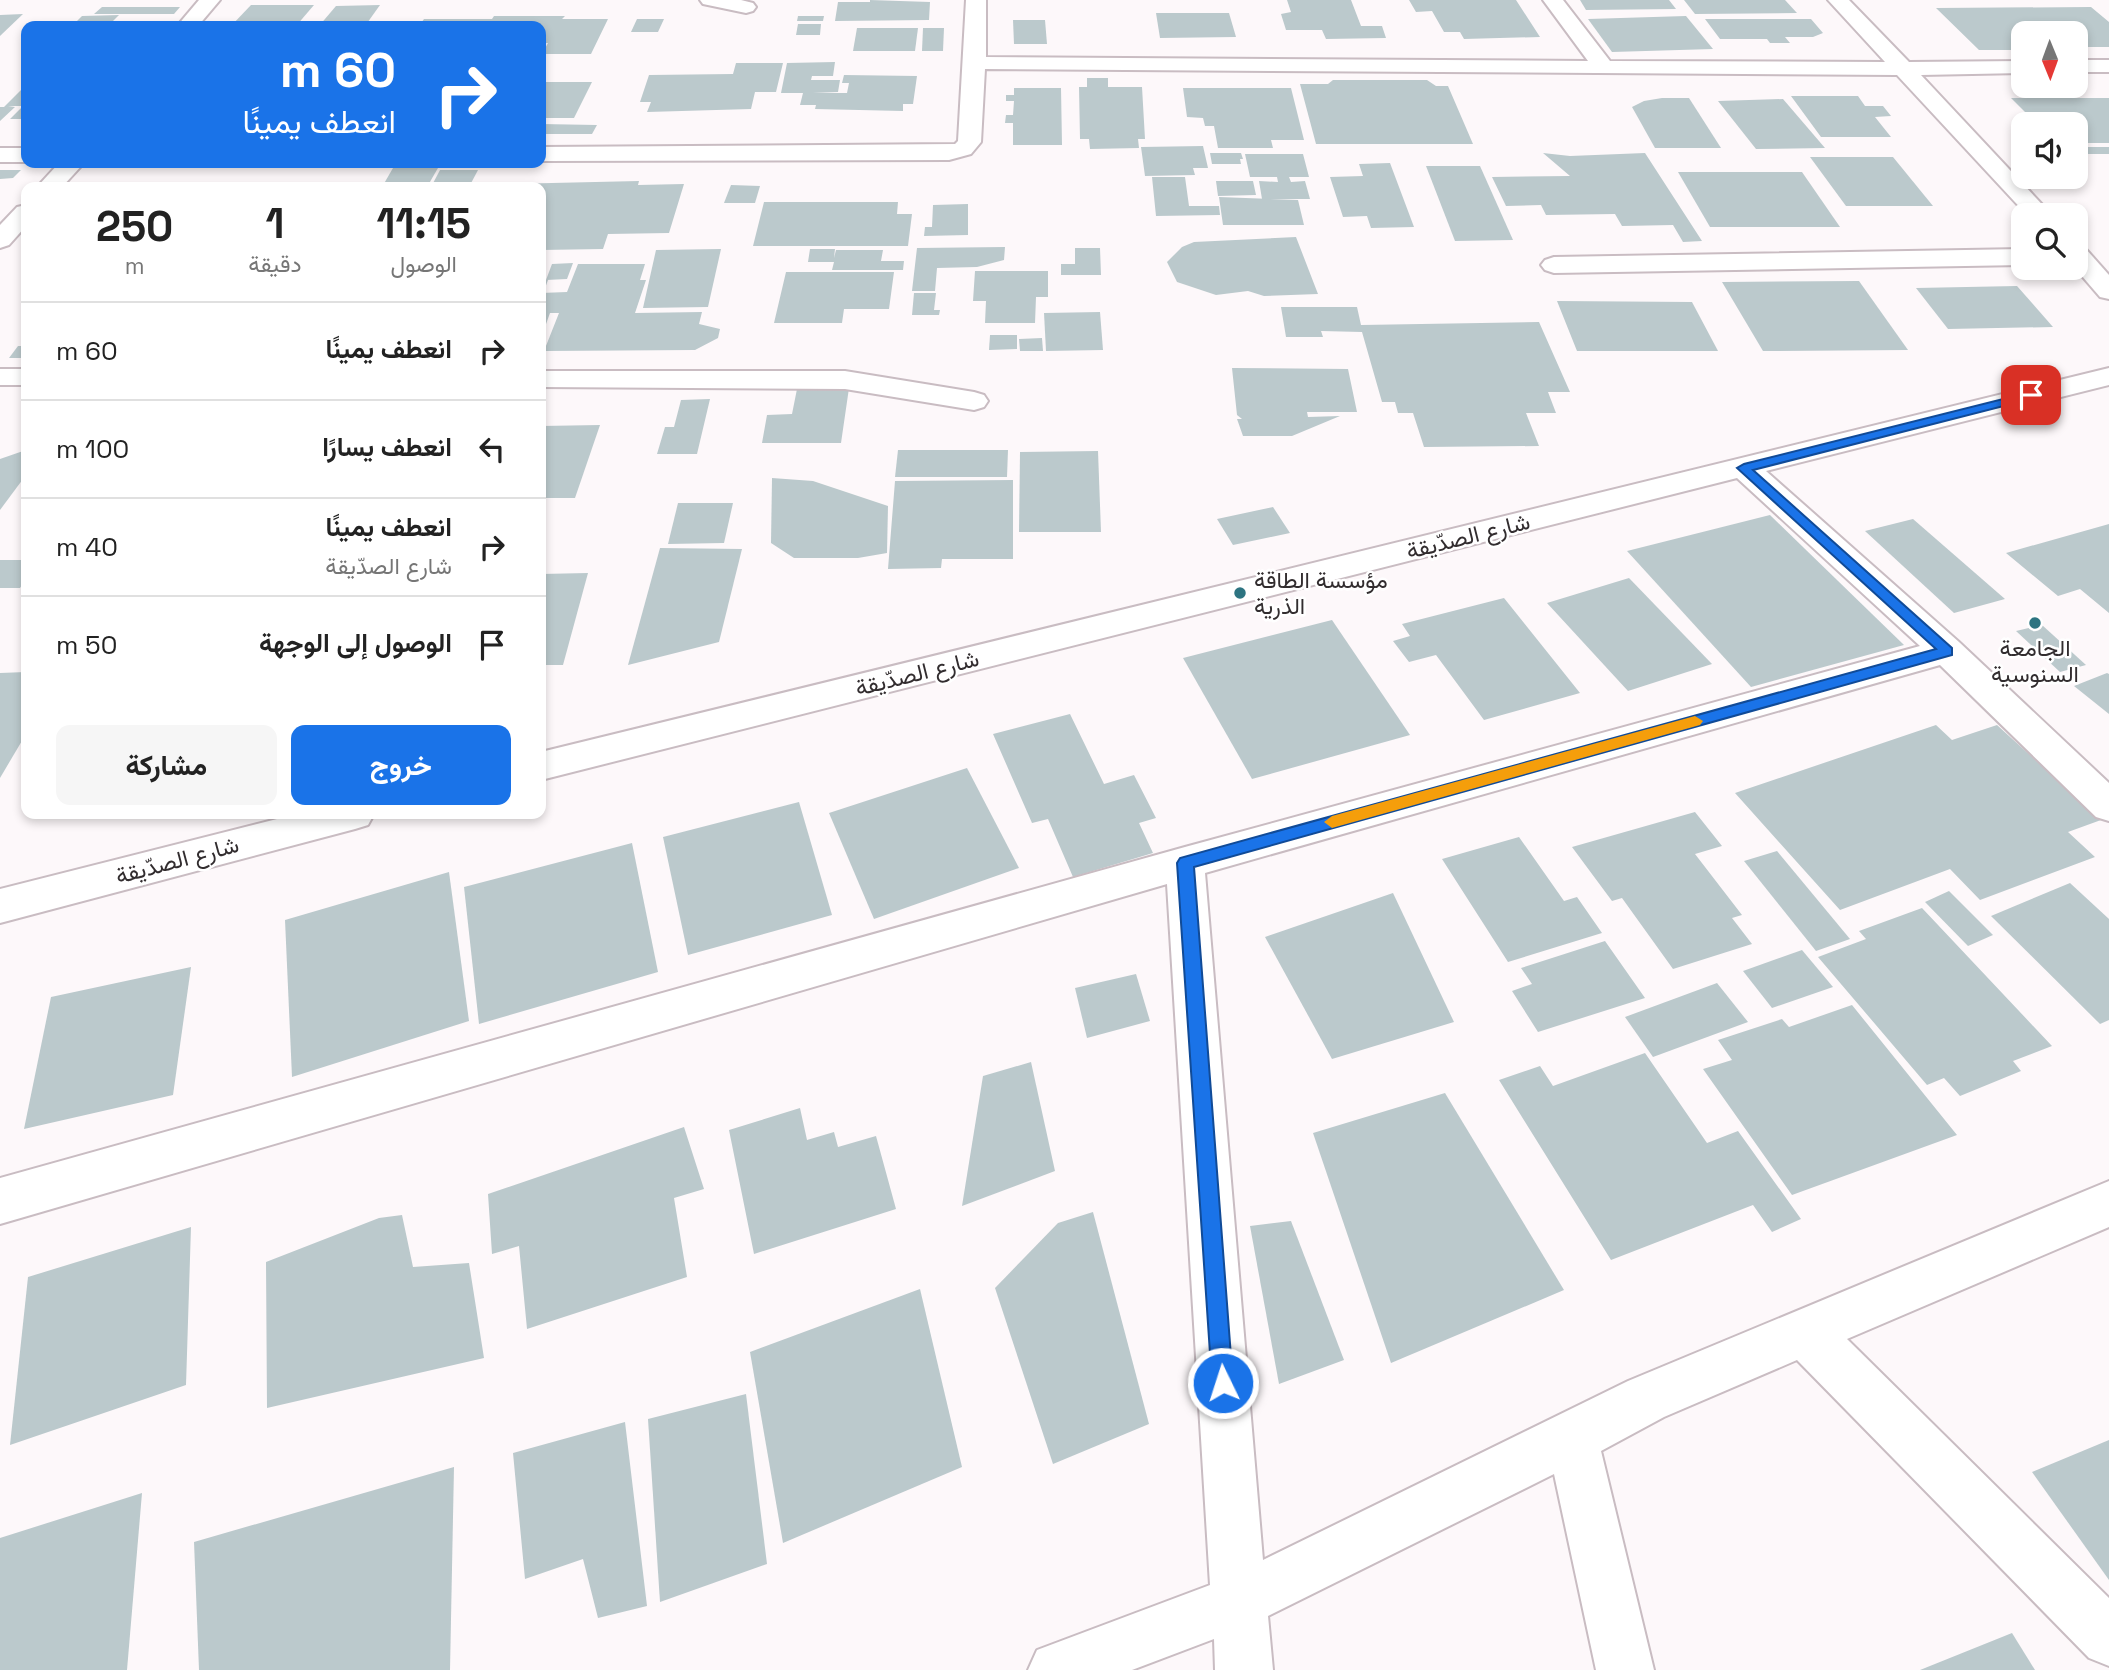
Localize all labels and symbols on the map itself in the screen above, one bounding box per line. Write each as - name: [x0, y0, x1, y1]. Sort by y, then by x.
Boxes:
- north arrow: [2011, 21, 2088, 98]
- pin: [2001, 365, 2061, 425]
- street label: شارع الصدّيقة: [1403, 506, 1533, 567]
- place label: مؤسسة الطاقة الذرية: [1254, 565, 1388, 621]
- marker: مؤسسة الطاقة الذرية: [1232, 585, 1248, 601]
- marker: الجامعة السنوسية: [2027, 615, 2043, 631]
- place label: الجامعة السنوسية: [1991, 633, 2079, 689]
- street label: شارع الصدّيقة: [852, 643, 982, 704]
- street label: شارع الصدّيقة: [112, 829, 242, 892]
- position arrow: [1186, 1346, 1260, 1420]

